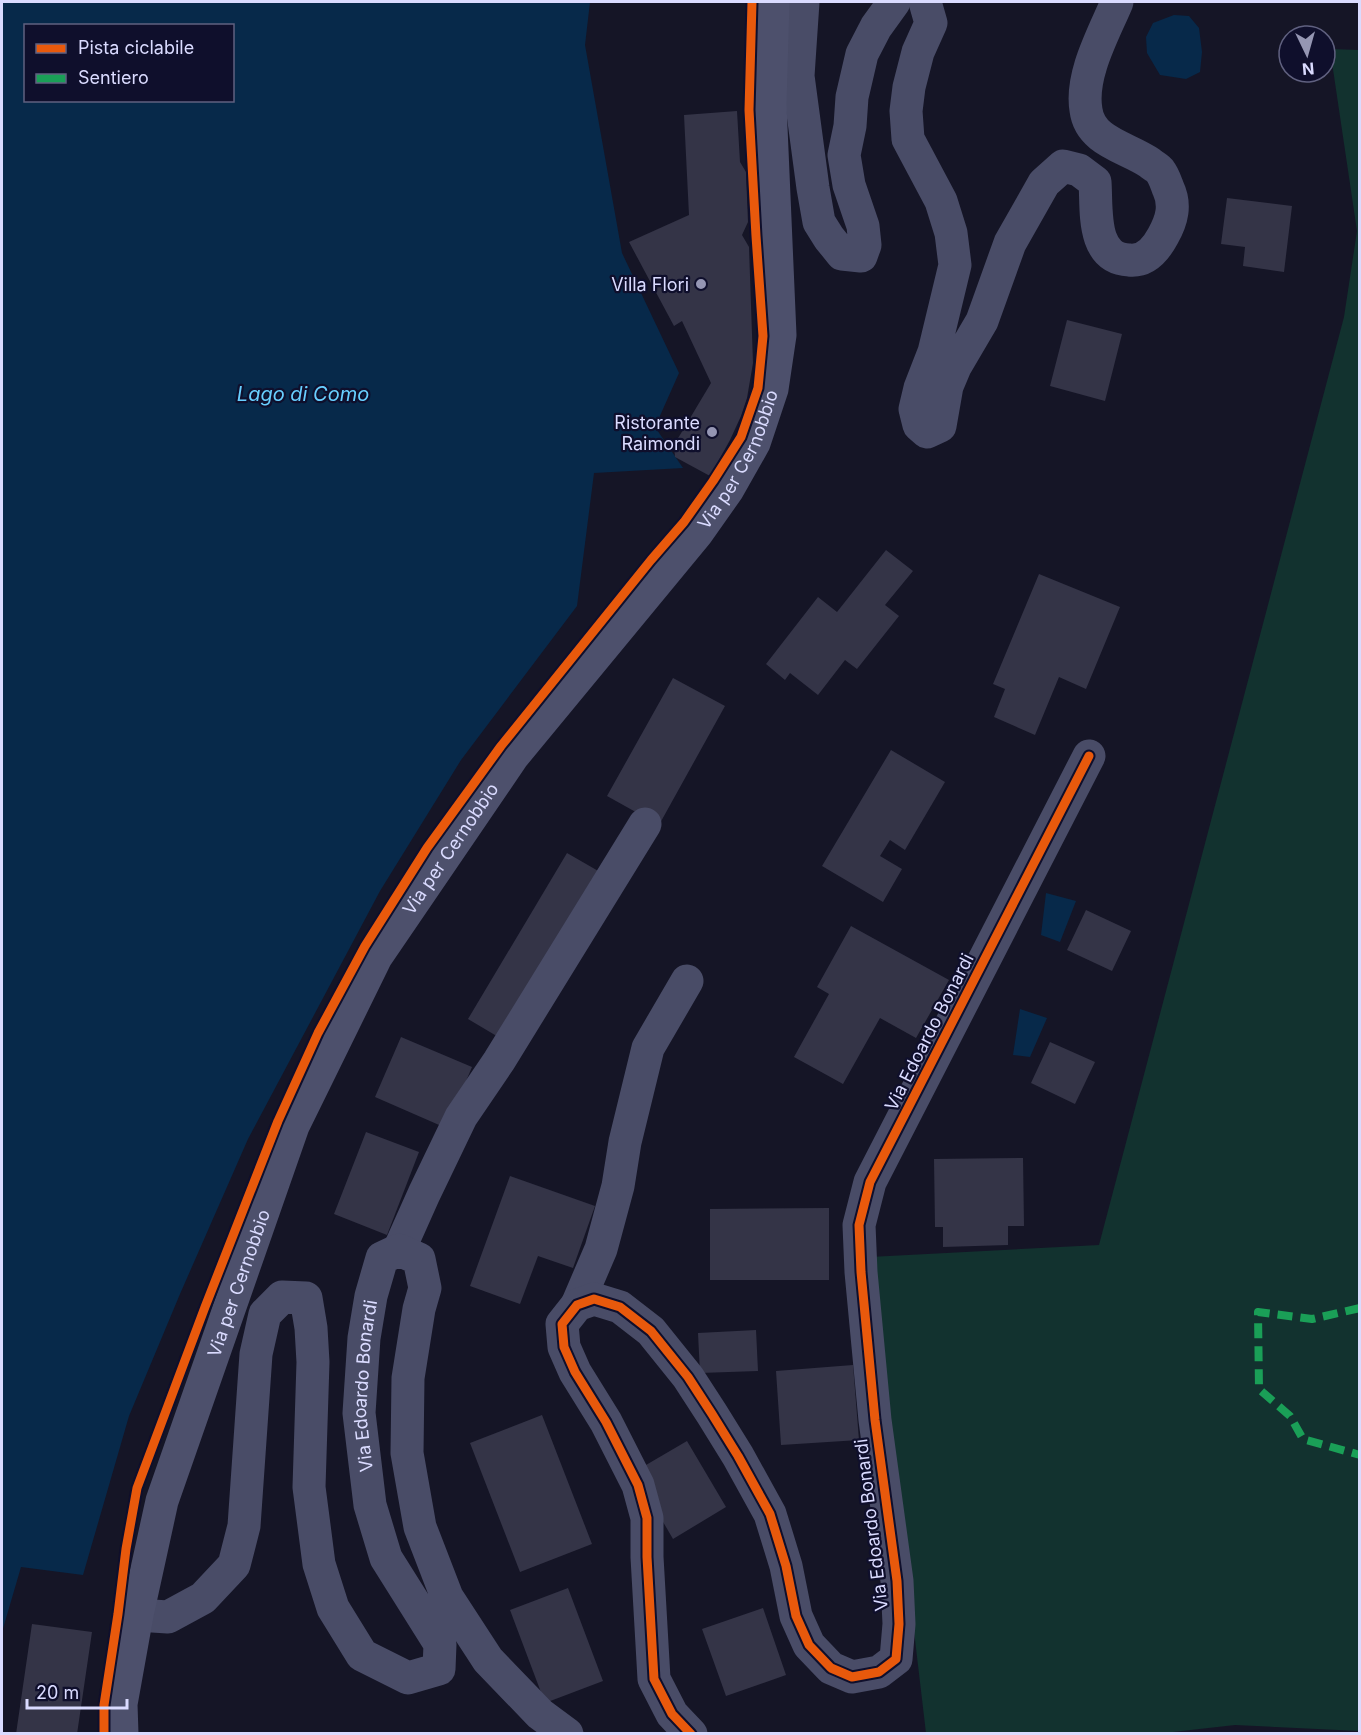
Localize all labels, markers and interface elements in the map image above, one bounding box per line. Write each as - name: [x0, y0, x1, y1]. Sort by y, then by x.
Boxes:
- legend: [24, 24, 234, 102]
- north arrow: [1277, 24, 1337, 84]
- text: Pista ciclabile: [78, 37, 194, 58]
- text: N: [1301, 58, 1315, 79]
- text: Sentiero: [78, 67, 149, 88]
- place label: Villa Flori: [611, 274, 689, 295]
- marker: Villa Flori: [694, 277, 708, 291]
- water label: Lago di Como: [237, 382, 369, 406]
- street label: Via per Cernobbio: [693, 387, 782, 533]
- place label: Ristorante Raimondi: [614, 412, 700, 454]
- marker: Ristorante Raimondi: [705, 425, 719, 439]
- street label: Via per Cernobbio: [398, 779, 502, 918]
- street label: Via Edoardo Bonardi: [880, 950, 978, 1114]
- street label: Via per Cernobbio: [203, 1207, 274, 1360]
- street label: Via Edoardo Bonardi: [348, 1298, 381, 1473]
- street label: Via Edoardo Bonardi: [850, 1438, 892, 1612]
- scale bar: [27, 1672, 128, 1710]
- text: 20 m: [36, 1682, 79, 1703]

